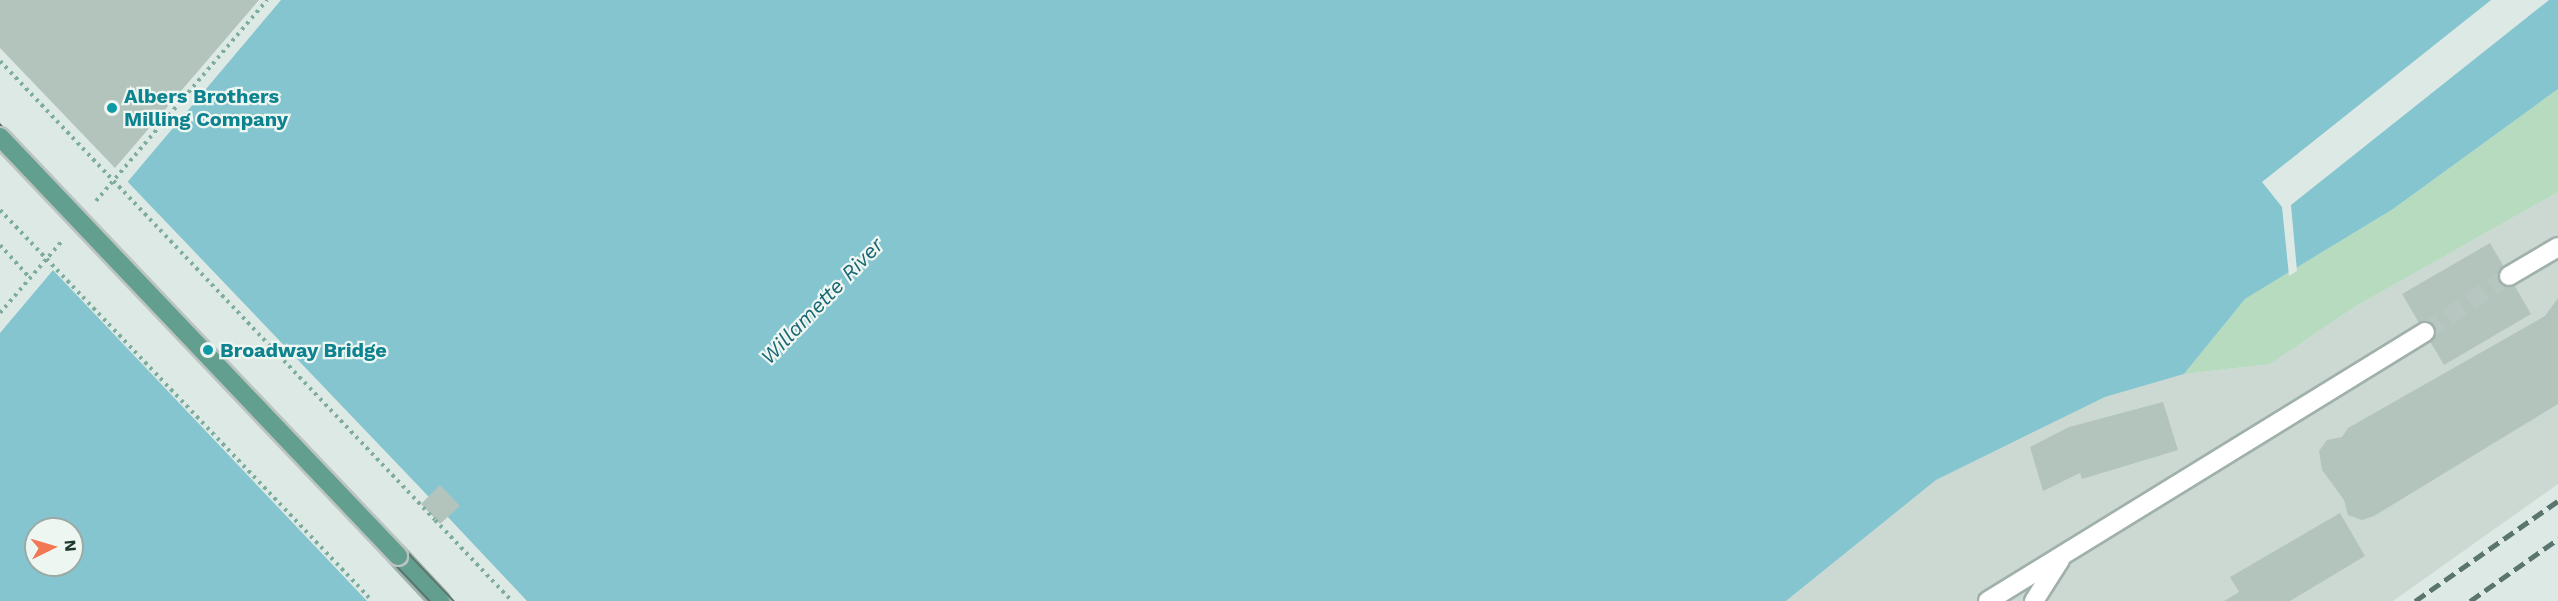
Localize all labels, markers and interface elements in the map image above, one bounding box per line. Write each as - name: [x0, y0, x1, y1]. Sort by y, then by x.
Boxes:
- place label: Albers Brothers Milling Company: [124, 84, 288, 131]
- marker: Albers Brothers Milling Company: [105, 101, 119, 115]
- water label: Willamette River: [755, 233, 889, 369]
- place label: Broadway Bridge: [220, 338, 387, 362]
- marker: Broadway Bridge: [201, 343, 215, 357]
- north arrow: [24, 517, 84, 577]
- text: N: [60, 539, 80, 552]

